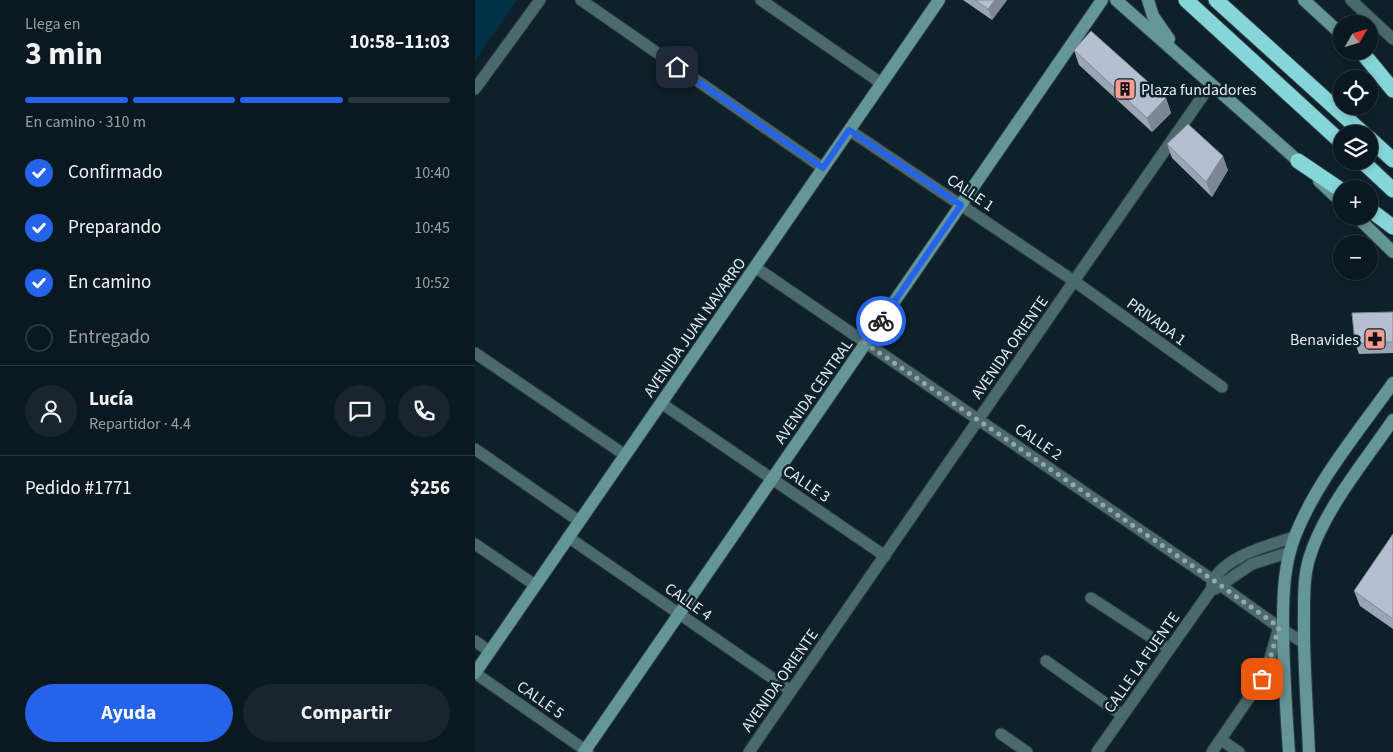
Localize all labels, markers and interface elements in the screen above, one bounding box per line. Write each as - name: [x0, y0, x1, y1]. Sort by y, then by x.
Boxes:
- text: Llega en: [25, 13, 80, 35]
- north arrow: [1333, 15, 1377, 60]
- map controls: [1333, 15, 1378, 280]
- text: 10:58–11:03: [349, 29, 450, 56]
- text: 3 min: [25, 31, 103, 77]
- pin: [656, 46, 698, 88]
- icon: home: [663, 53, 691, 81]
- button: locate: [1333, 70, 1378, 115]
- building icon: Plaza fundadores: [1113, 77, 1137, 101]
- place label: Plaza fundadores: [1141, 79, 1257, 101]
- text: En camino · 310 m: [25, 111, 146, 133]
- button: layers: [1333, 125, 1378, 170]
- icon: check: [25, 159, 53, 187]
- text: Confirmado: [68, 159, 163, 186]
- text: 10:40: [414, 162, 450, 184]
- street label: CALLE 1: [942, 169, 999, 217]
- button: +: [1333, 180, 1378, 225]
- icon: check: [25, 214, 53, 242]
- text: Preparando: [68, 214, 161, 241]
- text: 10:45: [414, 217, 450, 239]
- button: −: [1333, 235, 1378, 280]
- street label: AVENIDA JUAN NAVARRO: [638, 253, 751, 402]
- icon: check: [25, 269, 53, 297]
- text: En camino: [68, 269, 151, 296]
- text: 10:52: [414, 272, 450, 294]
- street label: AVENIDA ORIENTE: [966, 292, 1054, 403]
- street label: PRIVADA 1: [1122, 293, 1191, 351]
- courier: [856, 296, 906, 346]
- icon: bike: [867, 307, 895, 335]
- text: Entregado: [68, 324, 150, 351]
- pharmacy icon: Benavides: [1363, 327, 1387, 351]
- place label: Benavides: [1290, 329, 1359, 351]
- street label: AVENIDA CENTRAL: [769, 335, 858, 448]
- button: person: [25, 385, 77, 437]
- button: chat: [334, 385, 386, 437]
- button: phone: [398, 385, 450, 437]
- text: Lucía: [89, 386, 134, 413]
- text: Repartidor · 4.4: [89, 413, 191, 435]
- street label: CALLE 2: [1010, 418, 1067, 466]
- street label: CALLE 3: [778, 460, 835, 508]
- text: Pedido #1771: [25, 475, 132, 502]
- text: $256: [410, 475, 450, 502]
- street label: CALLE 4: [660, 578, 716, 626]
- street label: CALLE LA FUENTE: [1099, 608, 1185, 718]
- street label: AVENIDA ORIENTE: [736, 625, 824, 736]
- pin: [1241, 658, 1283, 700]
- icon: bag: [1248, 665, 1276, 693]
- street label: CALLE 5: [512, 676, 568, 724]
- button: Ayuda: [25, 684, 233, 742]
- button: Compartir: [243, 684, 450, 742]

